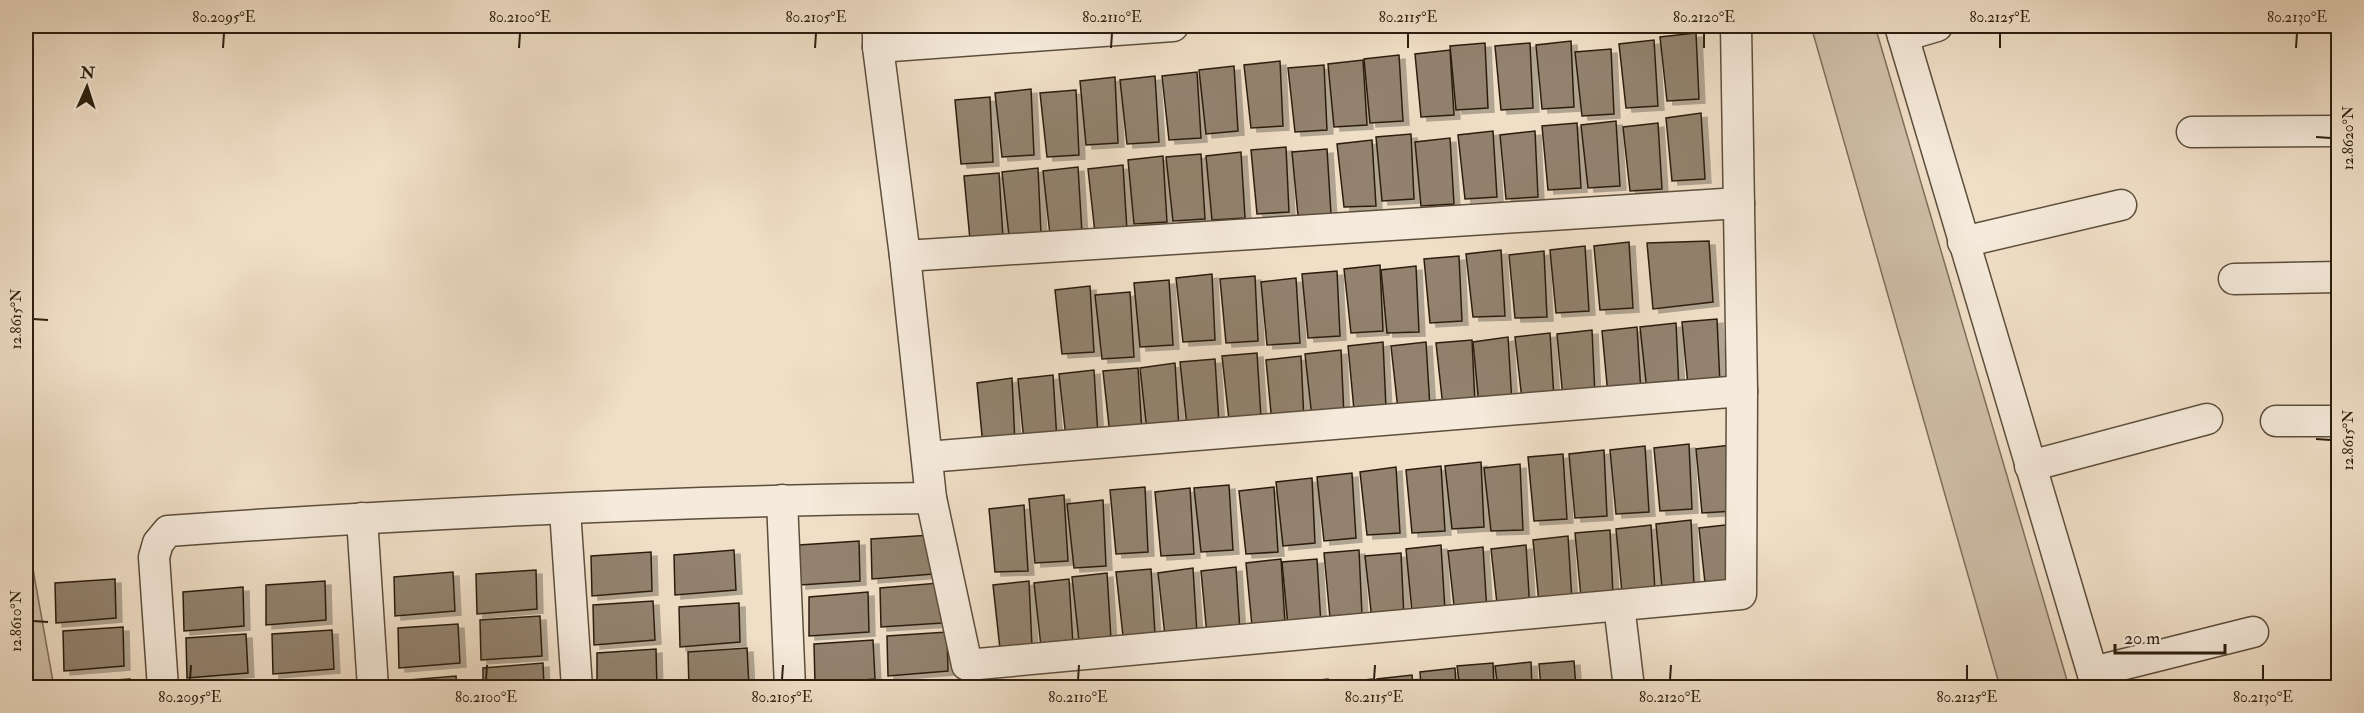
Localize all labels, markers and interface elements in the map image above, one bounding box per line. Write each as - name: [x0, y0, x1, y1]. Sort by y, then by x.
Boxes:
- text: 80.2095°E: [192, 8, 256, 27]
- text: 80.2100°E: [489, 8, 551, 27]
- text: 80.2105°E: [786, 8, 847, 27]
- text: 80.2110°E: [1082, 8, 1142, 27]
- text: 80.2115°E: [1379, 8, 1437, 27]
- text: 80.2120°E: [1673, 8, 1735, 27]
- text: 80.2125°E: [1970, 8, 2031, 27]
- text: 80.2130°E: [2267, 8, 2327, 27]
- north arrow: [57, 57, 117, 117]
- text: N: [79, 63, 96, 83]
- text: 12.8620°N: [2339, 105, 2358, 170]
- text: 12.8615°N: [7, 288, 26, 350]
- text: 12.8615°N: [2339, 409, 2358, 471]
- text: 12.8610°N: [7, 589, 26, 652]
- scale bar: [2115, 617, 2224, 655]
- text: 20 m: [2124, 627, 2160, 650]
- text: 80.2095°E: [158, 688, 222, 707]
- text: 80.2100°E: [455, 688, 517, 707]
- text: 80.2105°E: [752, 688, 813, 707]
- text: 80.2110°E: [1048, 688, 1108, 707]
- text: 80.2115°E: [1345, 688, 1403, 707]
- text: 80.2120°E: [1639, 688, 1701, 707]
- text: 80.2125°E: [1937, 688, 1998, 707]
- text: 80.2130°E: [2233, 688, 2293, 707]

